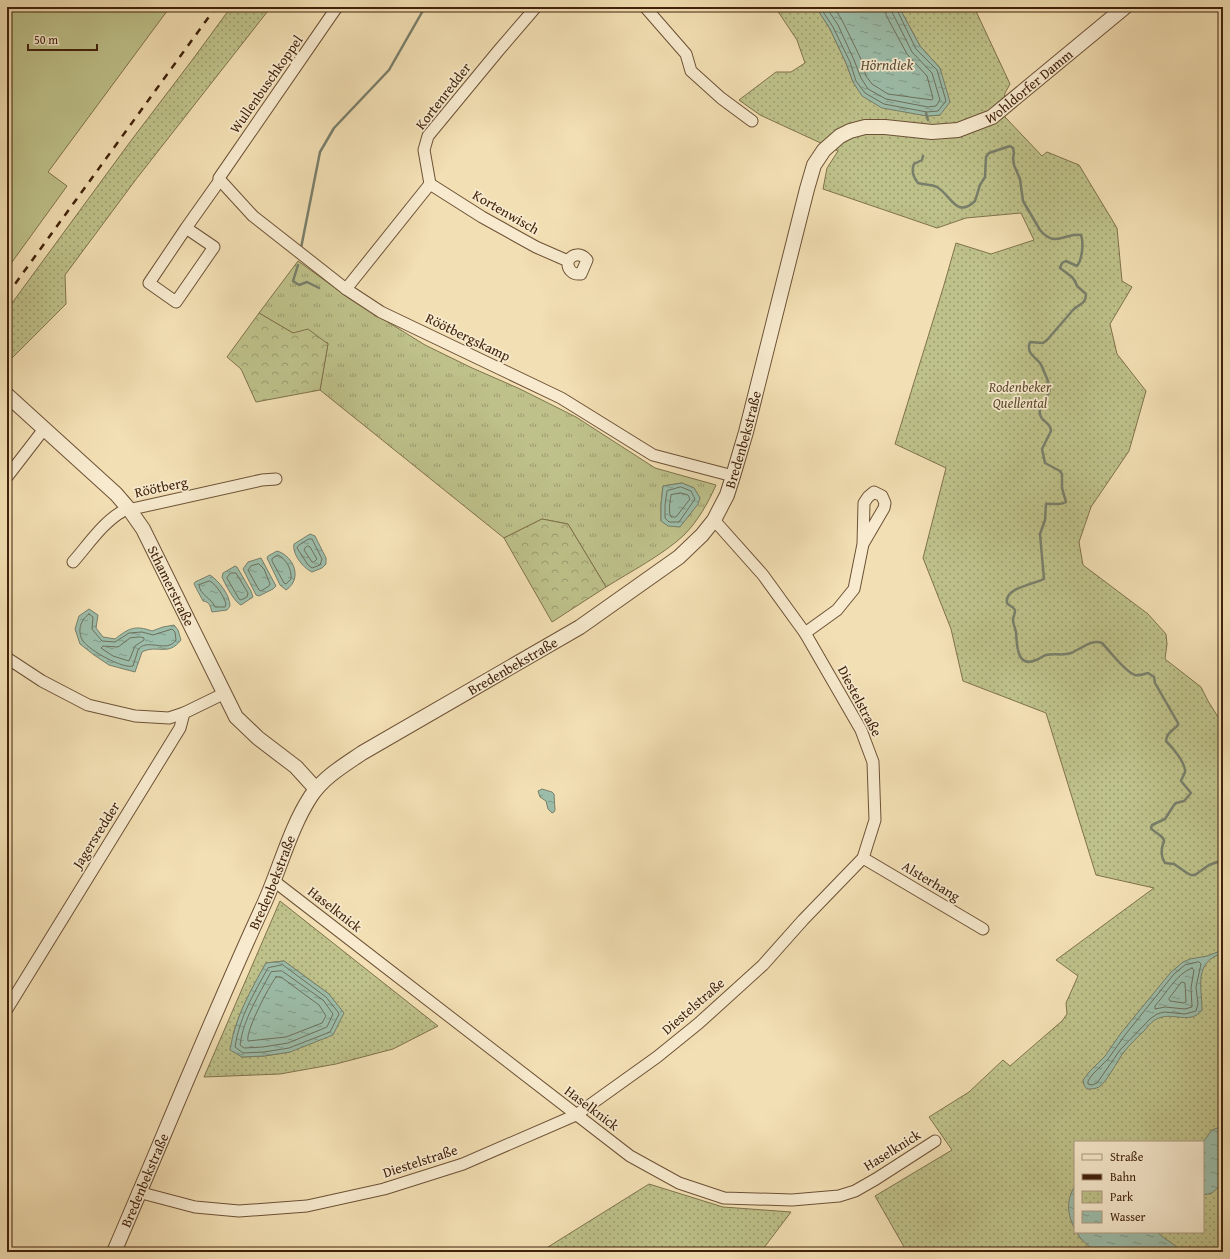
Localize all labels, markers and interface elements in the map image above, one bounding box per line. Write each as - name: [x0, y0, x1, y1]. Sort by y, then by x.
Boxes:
- scale bar: [28, 26, 97, 52]
- text: 50 m: [34, 31, 58, 48]
- street label: Wullenbuschkoppel: [225, 31, 307, 137]
- street label: Wohldorfer Damm: [982, 44, 1077, 129]
- water label: Hörndiek: [860, 54, 914, 75]
- street label: Kortenredder: [410, 58, 476, 134]
- street label: Kortenwisch: [469, 185, 543, 239]
- street label: Röötbergskamp: [422, 308, 514, 366]
- park label: Rodenbeker Quellental: [988, 377, 1052, 413]
- street label: Bredenbekstraße: [720, 388, 766, 491]
- street label: Röötberg: [133, 472, 189, 502]
- street label: Sthamerstraße: [143, 542, 200, 630]
- street label: Bredenbekstraße: [464, 632, 561, 700]
- street label: Diestelstraße: [833, 662, 887, 740]
- street label: Jagersredder: [67, 798, 125, 874]
- street label: Bredenbekstraße: [244, 832, 300, 933]
- street label: Alsterhang: [898, 856, 964, 906]
- street label: Haselknick: [304, 881, 367, 937]
- street label: Diestelstraße: [657, 973, 729, 1039]
- street label: Haselknick: [560, 1081, 624, 1136]
- street label: Haselknick: [860, 1124, 925, 1175]
- street label: Bredenbekstraße: [116, 1130, 173, 1230]
- street label: Diestelstraße: [380, 1139, 460, 1182]
- legend: [1074, 1141, 1204, 1233]
- text: Straße: [1110, 1148, 1144, 1165]
- text: Bahn: [1110, 1168, 1136, 1185]
- text: Park: [1110, 1188, 1134, 1205]
- text: Wasser: [1110, 1208, 1146, 1225]

